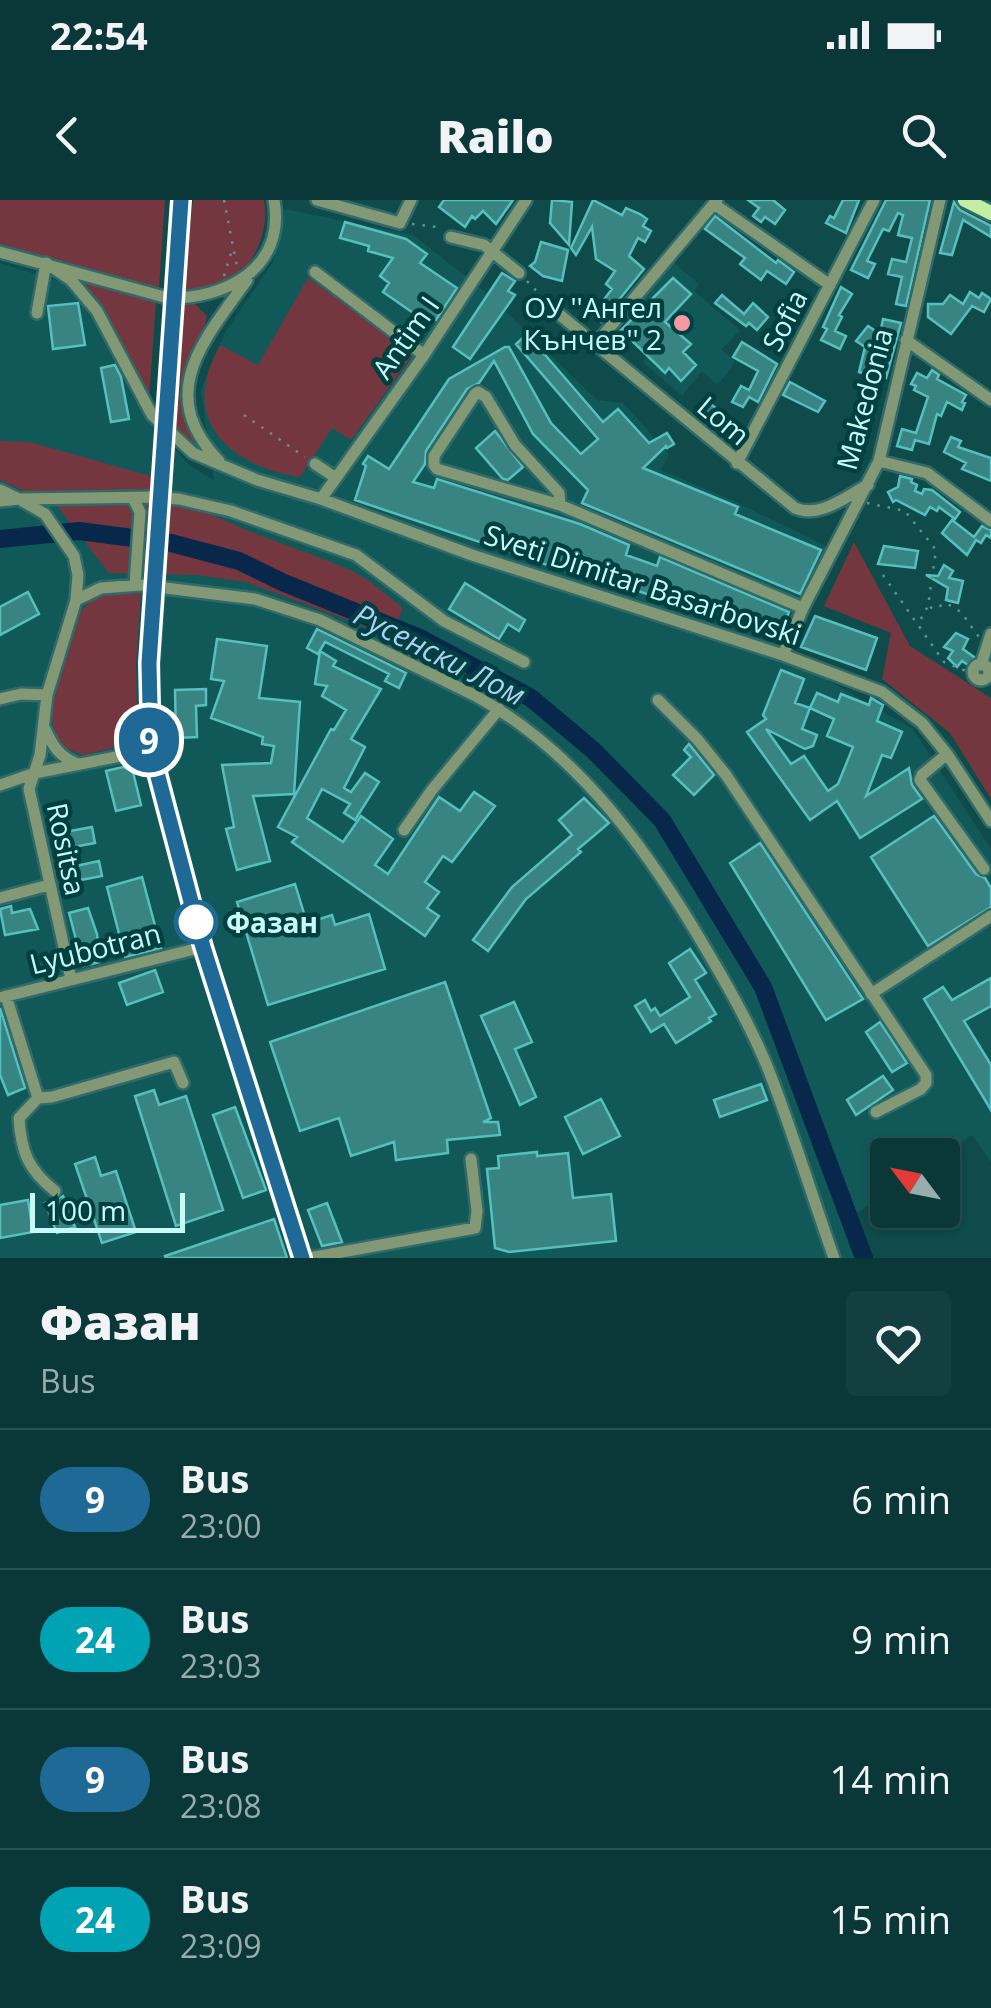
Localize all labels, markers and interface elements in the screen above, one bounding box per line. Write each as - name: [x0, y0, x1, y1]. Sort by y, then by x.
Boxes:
- text: 22:54: [50, 9, 148, 61]
- text: Railo: [437, 105, 554, 166]
- icon: back: [40, 108, 95, 163]
- icon: search: [896, 108, 951, 163]
- street label: Sofia: [752, 283, 816, 357]
- street label: Antim I: [363, 288, 447, 386]
- place label: ОУ ''Ангел Кънчев'' 2: [524, 288, 662, 358]
- marker: ОУ ''Ангел Кънчев'' 2: [671, 312, 693, 334]
- street label: Makedonia: [827, 324, 901, 474]
- street label: Lom: [690, 387, 758, 453]
- street label: Sveti Dimitar Basarbovski: [480, 515, 806, 653]
- water label: Русенски Лом: [347, 593, 533, 715]
- line badge: 9: [116, 708, 182, 772]
- text: 9: [139, 717, 159, 764]
- street label: Rositsa: [39, 799, 95, 899]
- marker: Фазан: [175, 901, 217, 943]
- place label: Фазан: [226, 903, 318, 941]
- street label: Lyubotran: [25, 913, 165, 983]
- north arrow: [870, 1138, 960, 1228]
- map controls: [870, 1138, 960, 1228]
- scale bar: [30, 1188, 185, 1232]
- text: 100 m: [45, 1191, 126, 1229]
- text: Фазан: [40, 1289, 201, 1354]
- button: heart: [846, 1291, 951, 1396]
- text: Bus: [40, 1359, 96, 1402]
- text: Bus: [180, 1452, 249, 1504]
- text: 6 min: [851, 1473, 951, 1525]
- text: 9: [85, 1476, 105, 1523]
- text: 23:00: [180, 1504, 262, 1547]
- text: Bus: [180, 1592, 249, 1644]
- text: 9 min: [851, 1613, 951, 1665]
- text: 24: [75, 1616, 115, 1663]
- text: 23:03: [180, 1644, 262, 1687]
- text: Bus: [180, 1732, 249, 1784]
- text: 14 min: [830, 1753, 951, 1805]
- text: 9: [85, 1756, 105, 1803]
- text: 23:08: [180, 1784, 262, 1827]
- text: Bus: [180, 1872, 249, 1924]
- text: 15 min: [830, 1893, 951, 1945]
- text: 24: [75, 1896, 115, 1943]
- text: 23:09: [180, 1924, 262, 1967]

